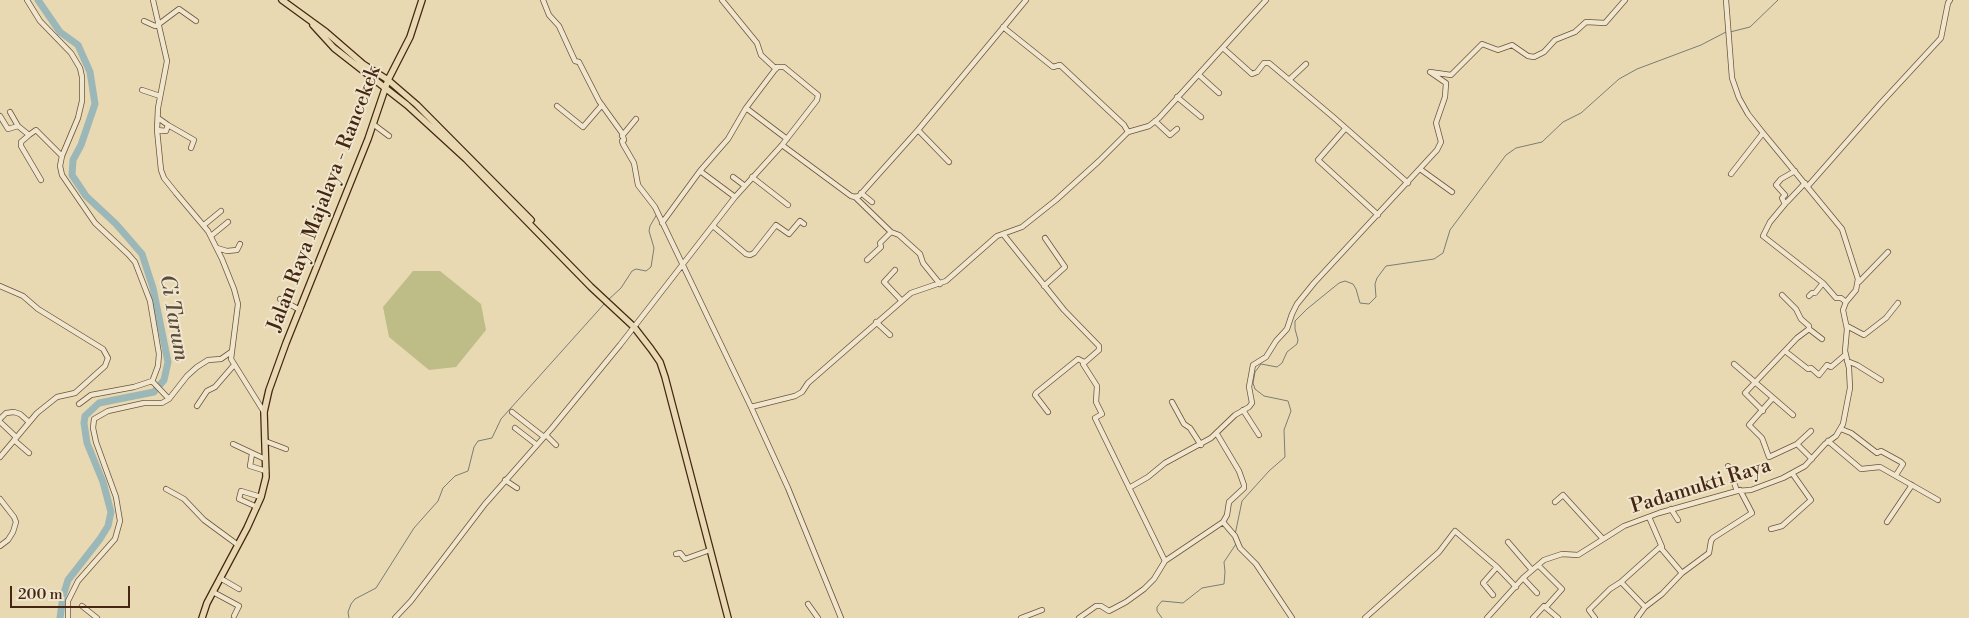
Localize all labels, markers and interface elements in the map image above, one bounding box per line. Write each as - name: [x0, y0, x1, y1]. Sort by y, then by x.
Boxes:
- street label: Jalan Raya Majalaya - Rancekek: [263, 63, 387, 335]
- water label: Ci Tarum: [153, 273, 193, 363]
- street label: Padamukti Raya: [1628, 454, 1774, 520]
- scale bar: [12, 576, 132, 608]
- text: 200 m: [18, 585, 63, 604]

